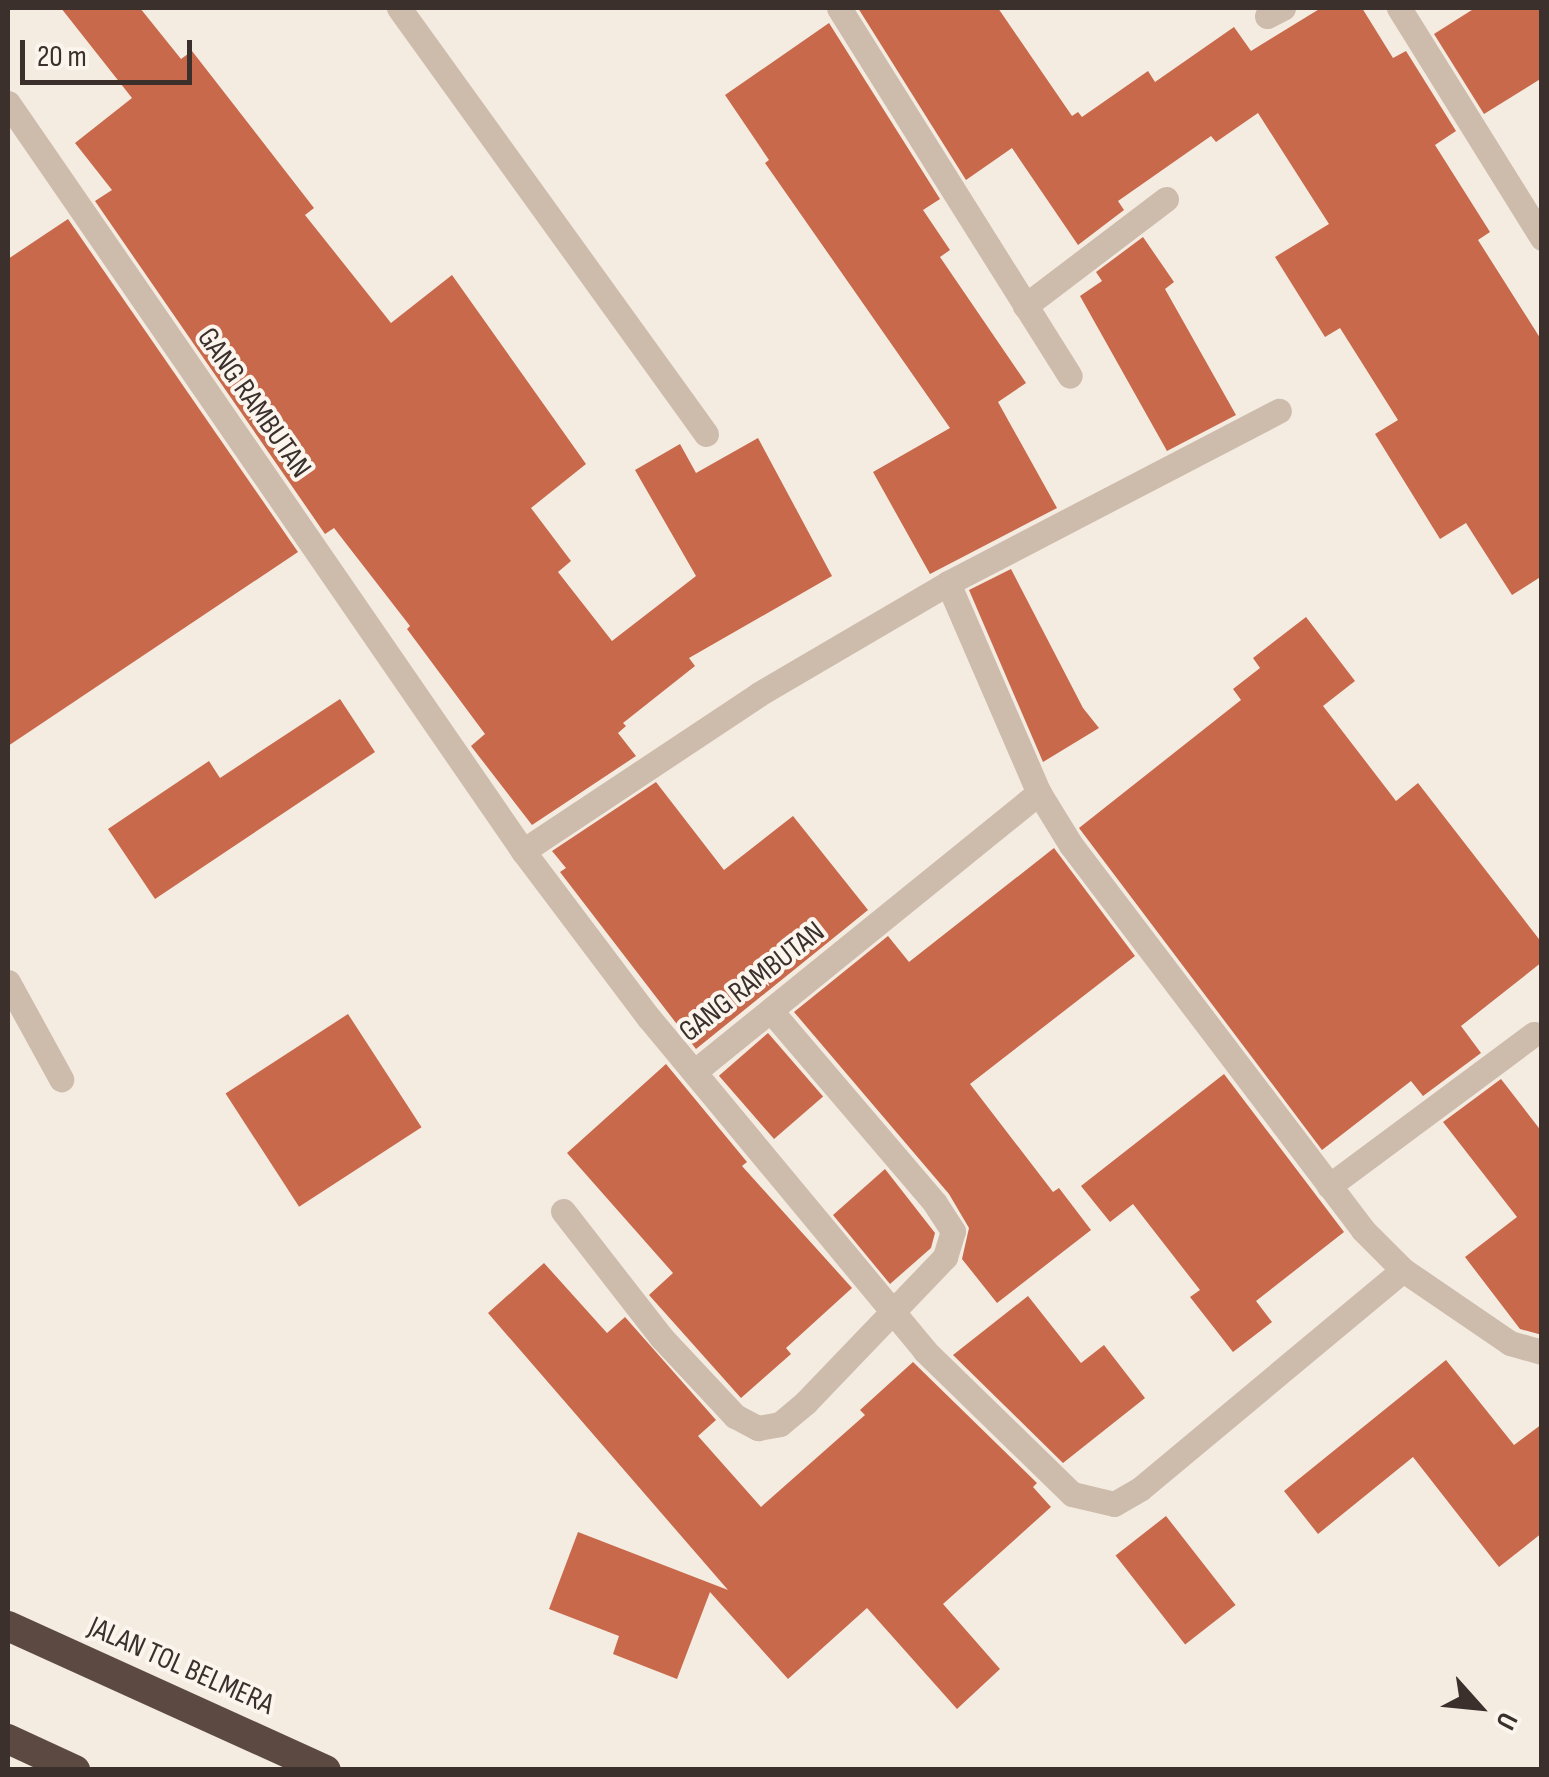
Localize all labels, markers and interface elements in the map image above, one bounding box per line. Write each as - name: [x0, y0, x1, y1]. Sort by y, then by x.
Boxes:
- scale bar: [25, 20, 198, 82]
- text: 20 m: [37, 39, 87, 75]
- street label: GANG RAMBUTAN: [189, 321, 319, 485]
- street label: GANG RAMBUTAN: [672, 914, 832, 1050]
- street label: JALAN TOL BELMERA: [83, 1609, 279, 1723]
- north arrow: [1429, 1657, 1529, 1757]
- text: U: [1488, 1707, 1524, 1735]

